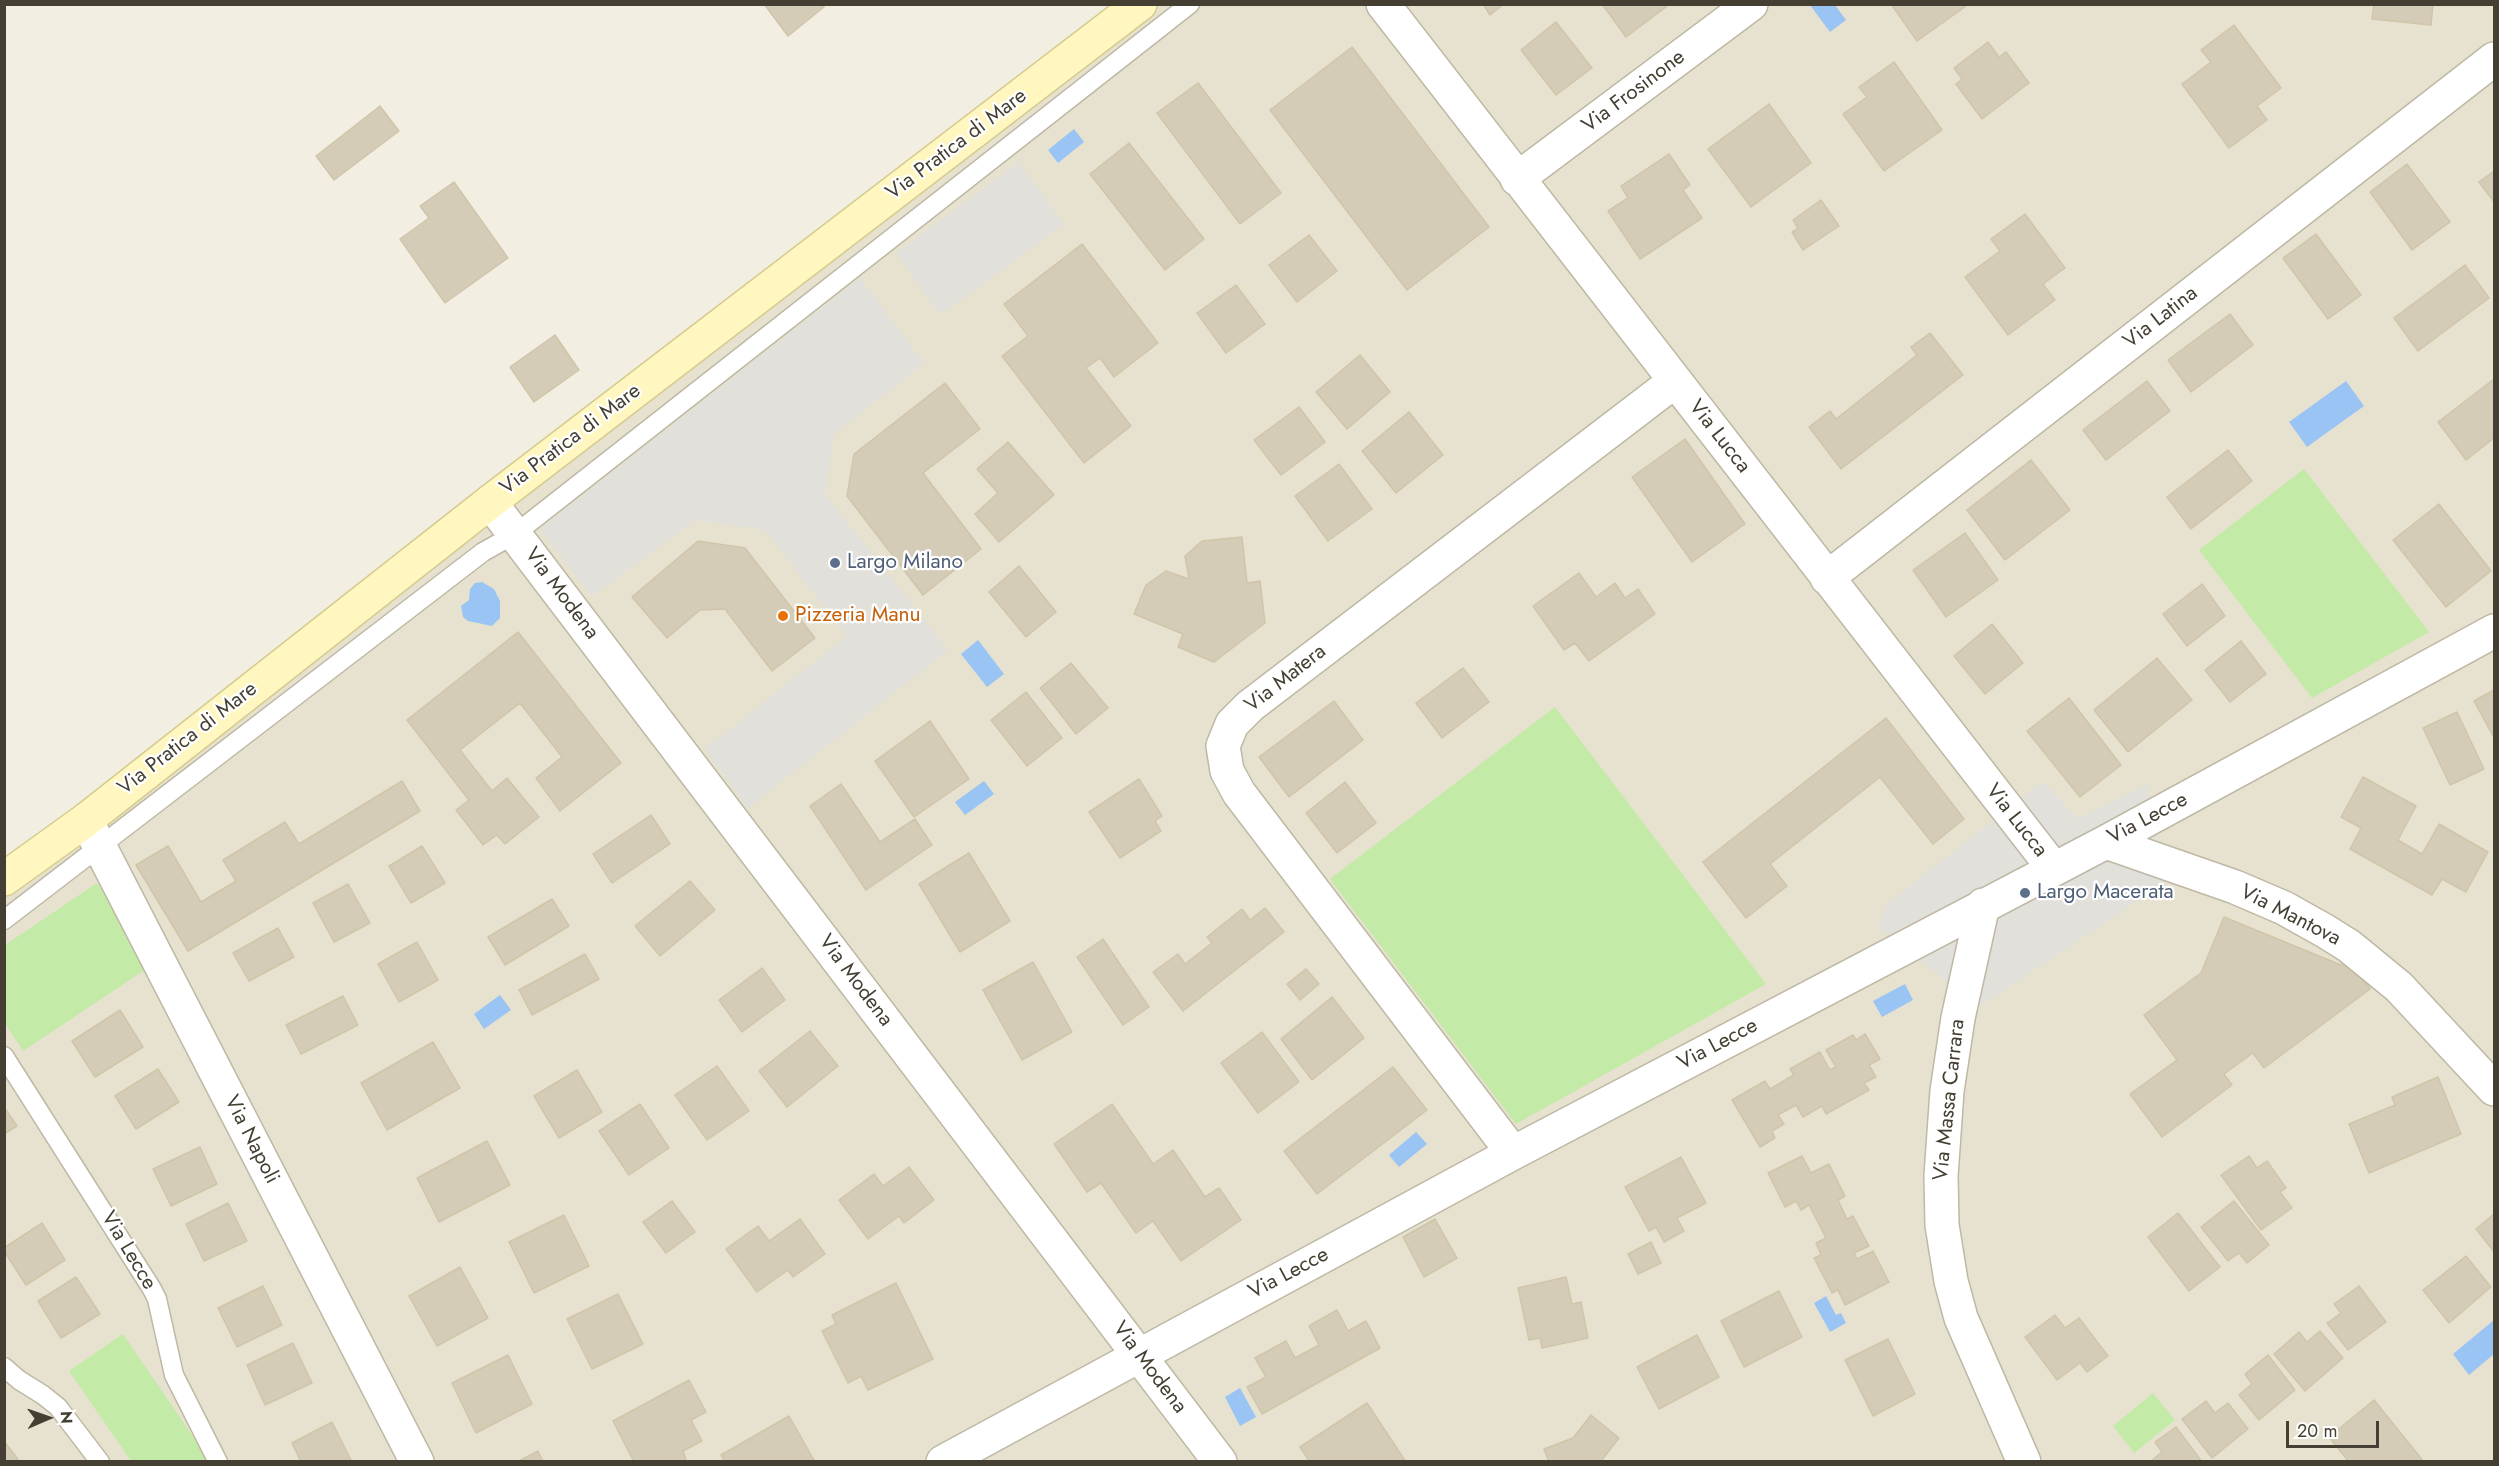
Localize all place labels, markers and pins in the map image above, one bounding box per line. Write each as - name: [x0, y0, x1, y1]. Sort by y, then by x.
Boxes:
- place label: Largo Milano: [847, 550, 963, 576]
- marker: Largo Milano: [828, 556, 842, 570]
- place label: Pizzeria Manu: [795, 603, 921, 629]
- marker: Pizzeria Manu: [776, 609, 790, 623]
- place label: Largo Macerata: [2037, 880, 2174, 906]
- marker: Largo Macerata: [2018, 886, 2032, 900]

